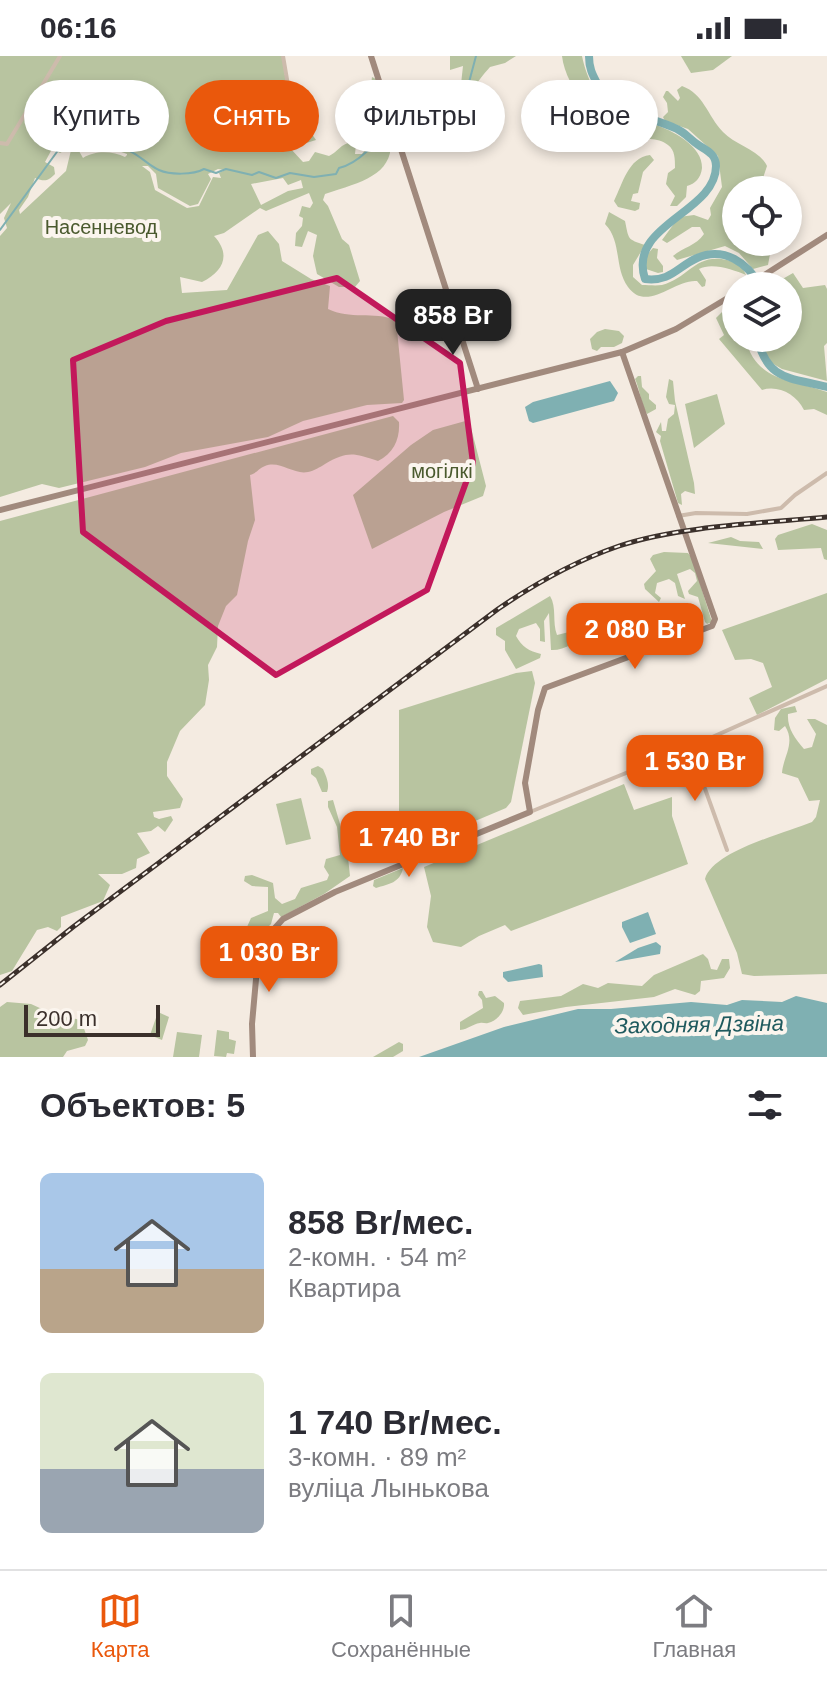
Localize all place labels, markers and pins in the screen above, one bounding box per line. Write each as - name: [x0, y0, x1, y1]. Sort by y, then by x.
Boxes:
- pin: 858 Br: [388, 289, 518, 357]
- pin: 2 080 Br: [552, 603, 718, 671]
- pin: 1 530 Br: [612, 735, 778, 803]
- pin: 1 740 Br: [326, 811, 492, 879]
- pin: 1 030 Br: [186, 926, 352, 994]

